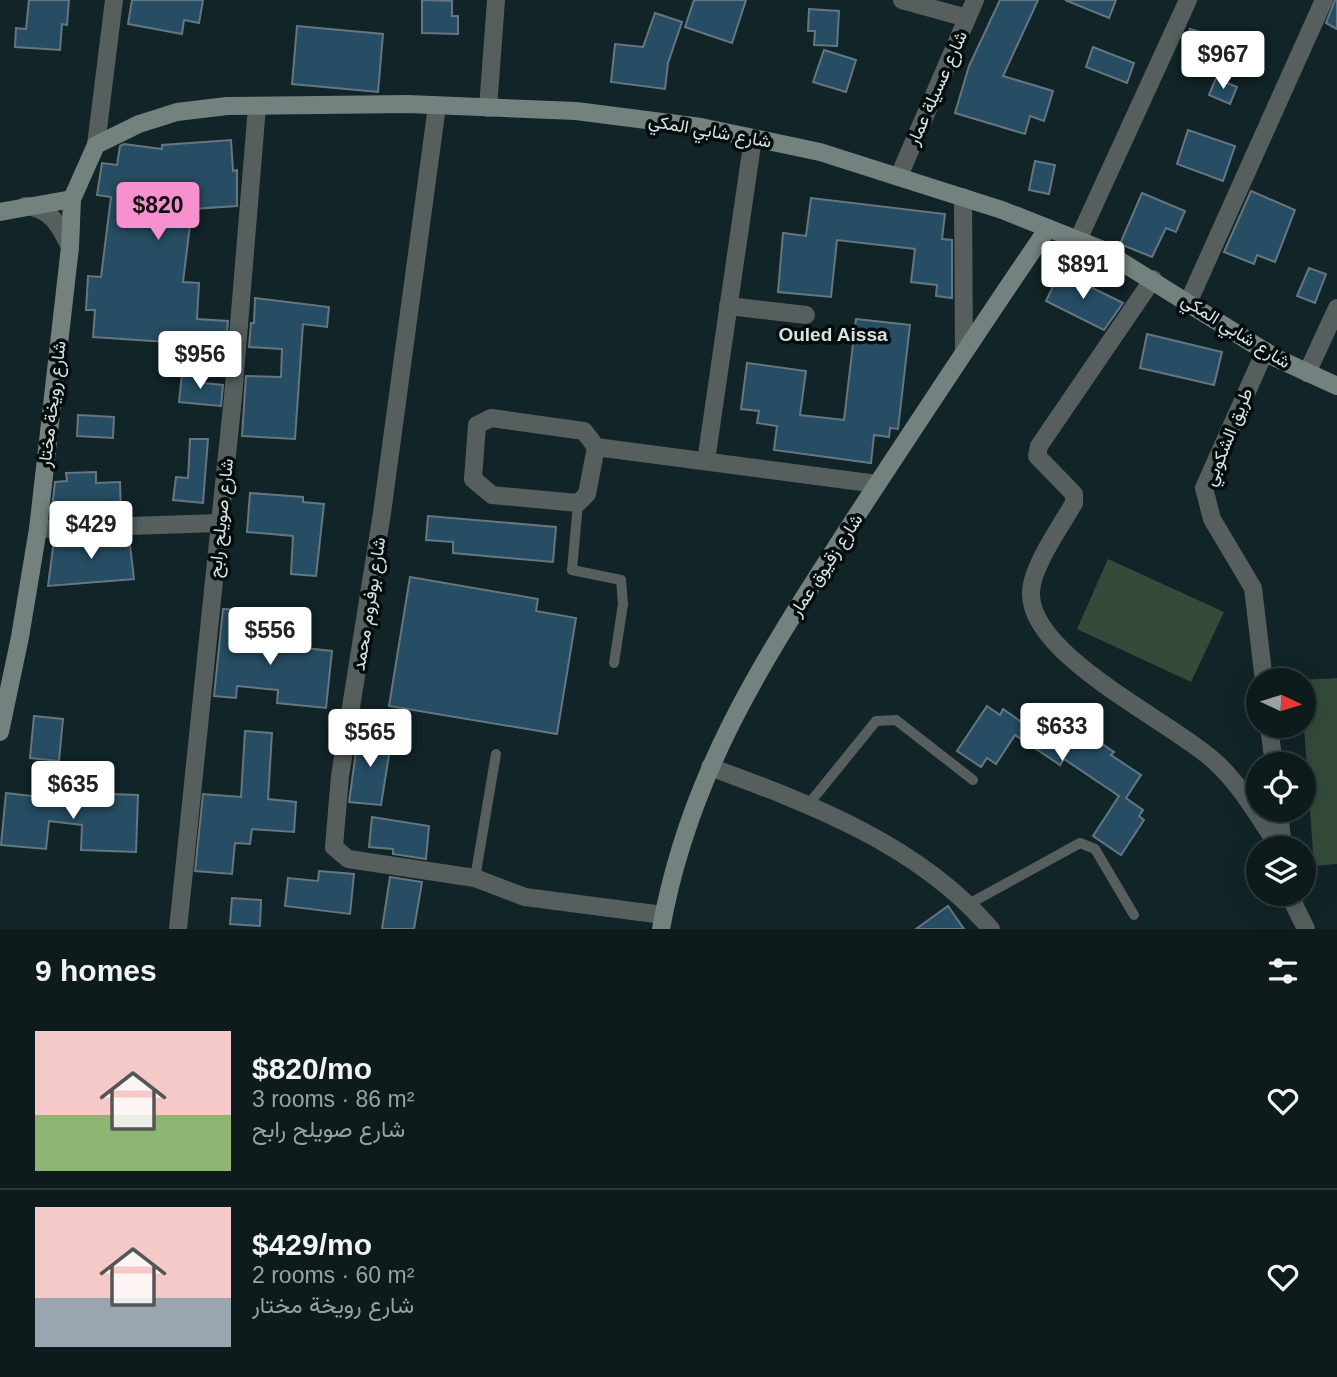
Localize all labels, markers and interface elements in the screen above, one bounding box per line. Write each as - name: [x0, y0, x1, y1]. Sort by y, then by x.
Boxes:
- street label: شارع عسيلة عمار: [902, 28, 973, 150]
- pin: $967: [1182, 32, 1264, 91]
- text: $967: [1197, 41, 1249, 67]
- street label: شارع شابي المكي: [646, 110, 773, 157]
- pin: $820: [117, 182, 199, 242]
- text: $820: [132, 192, 184, 218]
- pin: $891: [1042, 242, 1124, 301]
- text: $891: [1057, 251, 1109, 277]
- street label: شارع شابي المكي: [1175, 290, 1294, 377]
- district label: Ouled Aissa: [778, 324, 888, 345]
- pin: $956: [159, 332, 241, 391]
- street label: شارع رويخة مختار: [34, 340, 72, 469]
- text: $956: [174, 341, 226, 367]
- street label: طريق الشكوبي: [1199, 385, 1261, 491]
- street label: شارع صويلح رابح: [205, 457, 239, 579]
- pin: $429: [50, 502, 132, 561]
- street label: شارع زقيوق عمار: [785, 510, 868, 622]
- text: $429: [65, 511, 117, 537]
- street label: شارع بوفروم محمد: [349, 536, 391, 672]
- pin: $556: [229, 608, 311, 667]
- text: $556: [244, 617, 296, 643]
- north arrow: [1246, 668, 1316, 738]
- map controls: [1246, 668, 1316, 906]
- pin: $633: [1021, 704, 1103, 763]
- pin: $565: [329, 710, 411, 769]
- text: $633: [1036, 713, 1088, 739]
- text: $565: [344, 719, 396, 745]
- button: locate: [1246, 752, 1316, 822]
- pin: $635: [32, 762, 114, 821]
- text: $635: [47, 771, 99, 797]
- button: layers: [1246, 836, 1316, 906]
- icon: filters: [1264, 952, 1302, 990]
- text: 9 homes: [35, 954, 157, 987]
- text: $820/mo: [252, 1052, 372, 1085]
- icon: home: [91, 1059, 175, 1143]
- icon: heart: [1264, 1082, 1302, 1120]
- text: 3 rooms · 86 m²: [252, 1086, 414, 1112]
- text: شارع صويلح رابح: [252, 1116, 405, 1142]
- text: $429/mo: [252, 1228, 372, 1261]
- icon: home: [91, 1235, 175, 1319]
- icon: heart: [1264, 1258, 1302, 1296]
- text: 2 rooms · 60 m²: [252, 1262, 414, 1288]
- text: شارع رويخة مختار: [252, 1292, 414, 1318]

